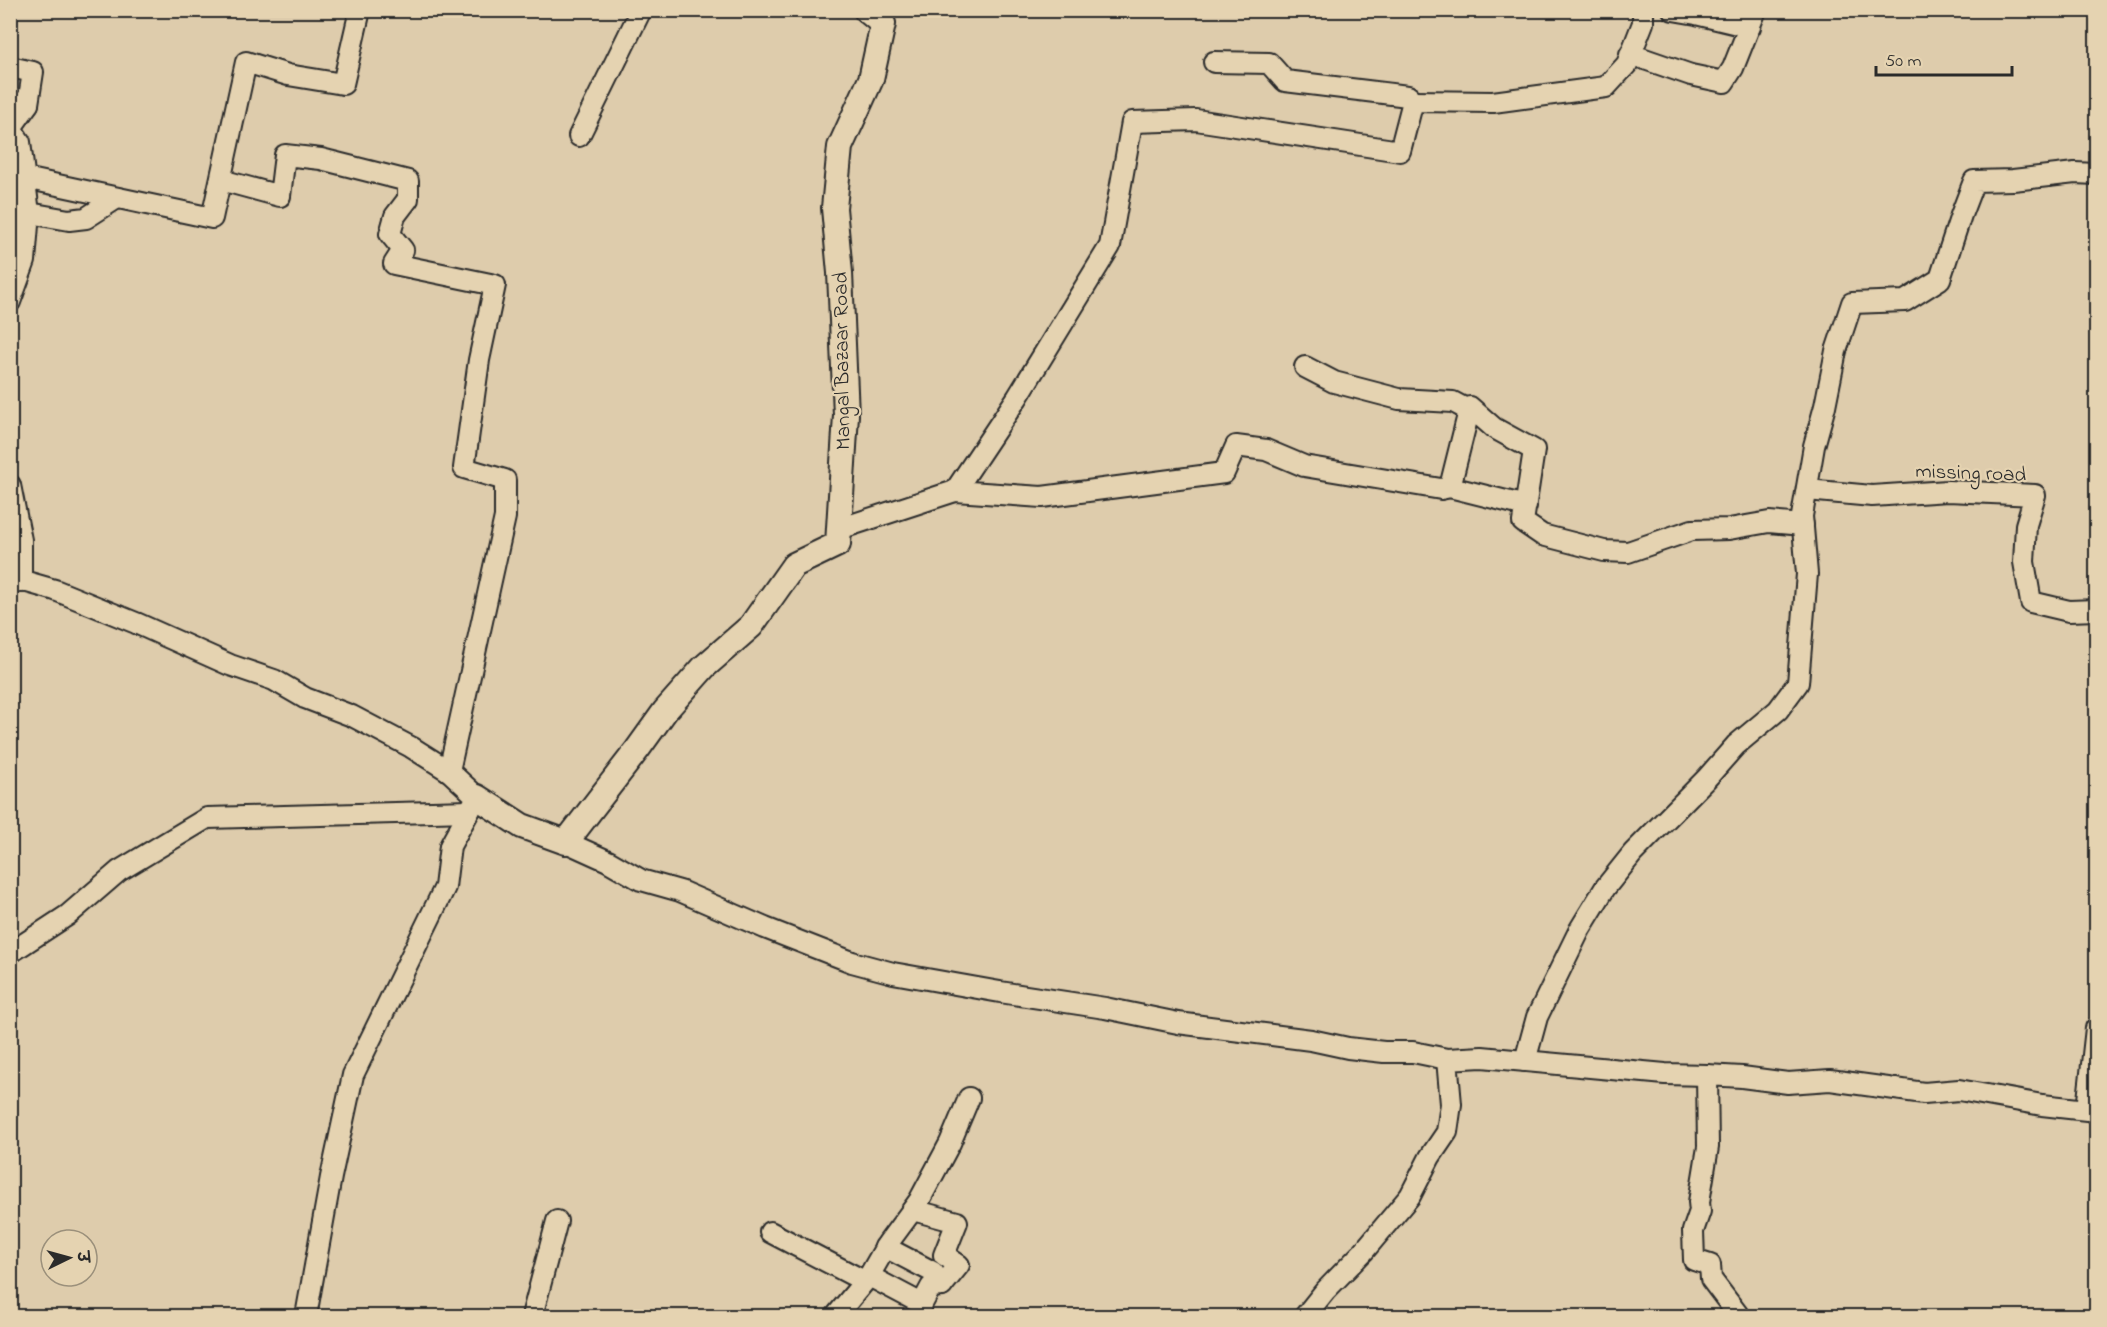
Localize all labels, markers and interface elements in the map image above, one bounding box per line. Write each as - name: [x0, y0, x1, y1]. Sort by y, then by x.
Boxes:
- scale bar: [1876, 39, 2012, 77]
- text: 50 m: [1885, 49, 1922, 75]
- street label: Mangal Bazaar Road: [826, 271, 862, 450]
- street label: missing road: [1915, 457, 2027, 493]
- north arrow: [39, 1228, 99, 1288]
- text: उ: [69, 1249, 94, 1265]

